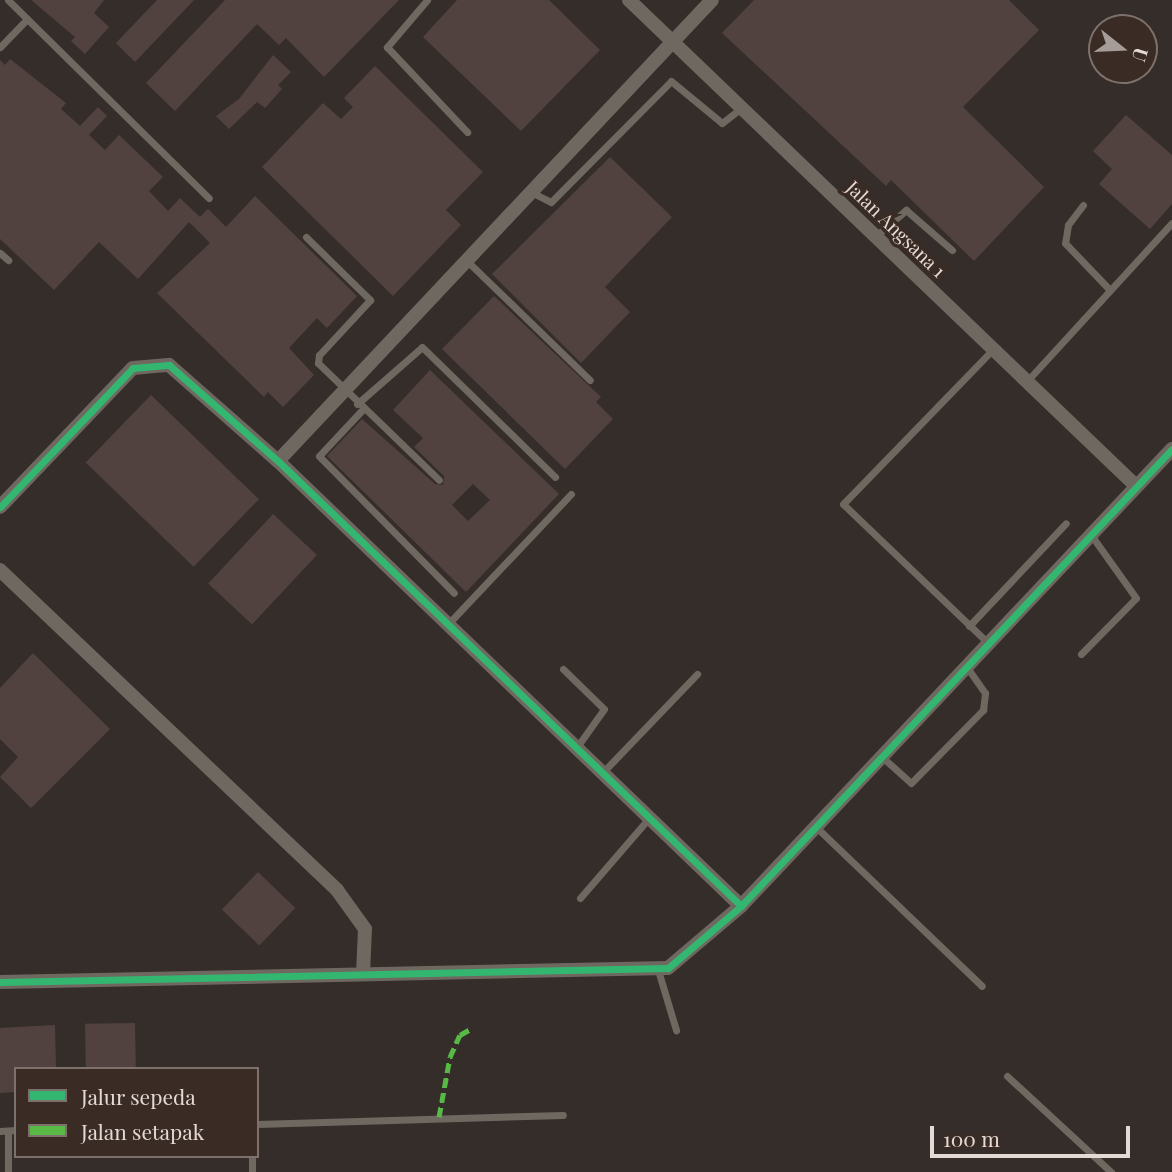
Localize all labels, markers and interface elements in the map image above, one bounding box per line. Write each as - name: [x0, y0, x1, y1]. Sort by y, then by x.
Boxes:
- north arrow: [1088, 14, 1158, 84]
- text: U: [1127, 45, 1155, 65]
- street label: Jalan Angsana 1: [841, 176, 951, 282]
- legend: [14, 1067, 259, 1158]
- text: Jalur sepeda: [81, 1082, 196, 1110]
- scale bar: [934, 1112, 1134, 1156]
- text: Jalan setapak: [81, 1117, 204, 1145]
- text: 100 m: [943, 1124, 1000, 1152]

